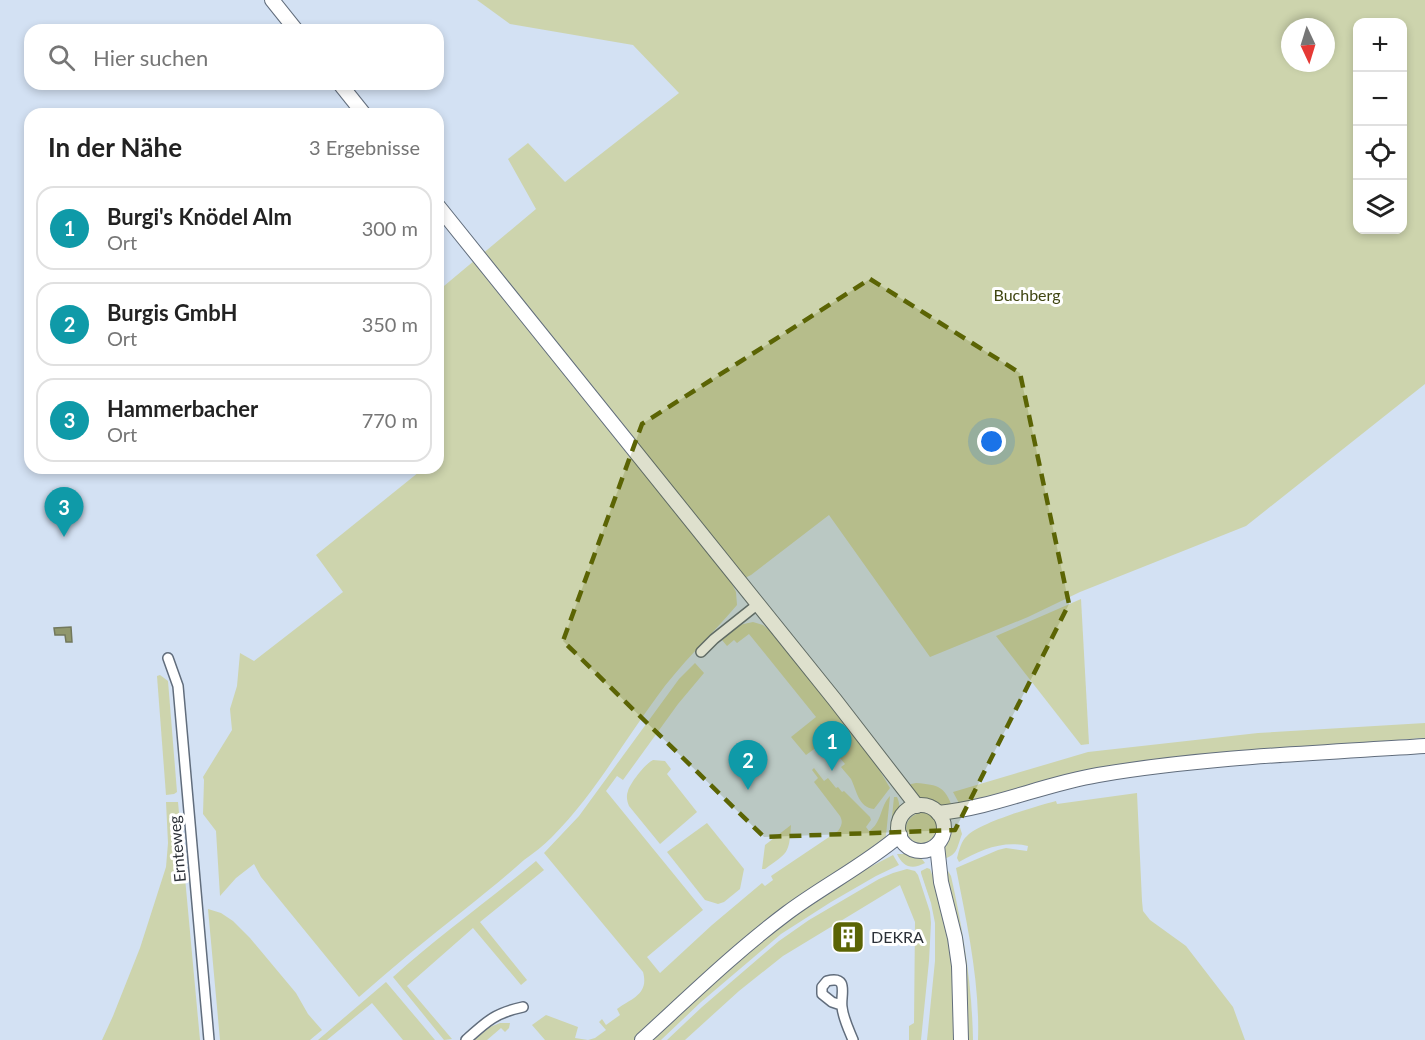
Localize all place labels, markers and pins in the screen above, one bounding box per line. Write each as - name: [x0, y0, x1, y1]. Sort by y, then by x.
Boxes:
- pin: 3: [44, 488, 84, 537]
- pin: 1: [812, 722, 852, 771]
- pin: 2: [728, 740, 768, 790]
- building icon: DEKRA: [830, 919, 866, 955]
- place label: DEKRA: [871, 927, 924, 946]

